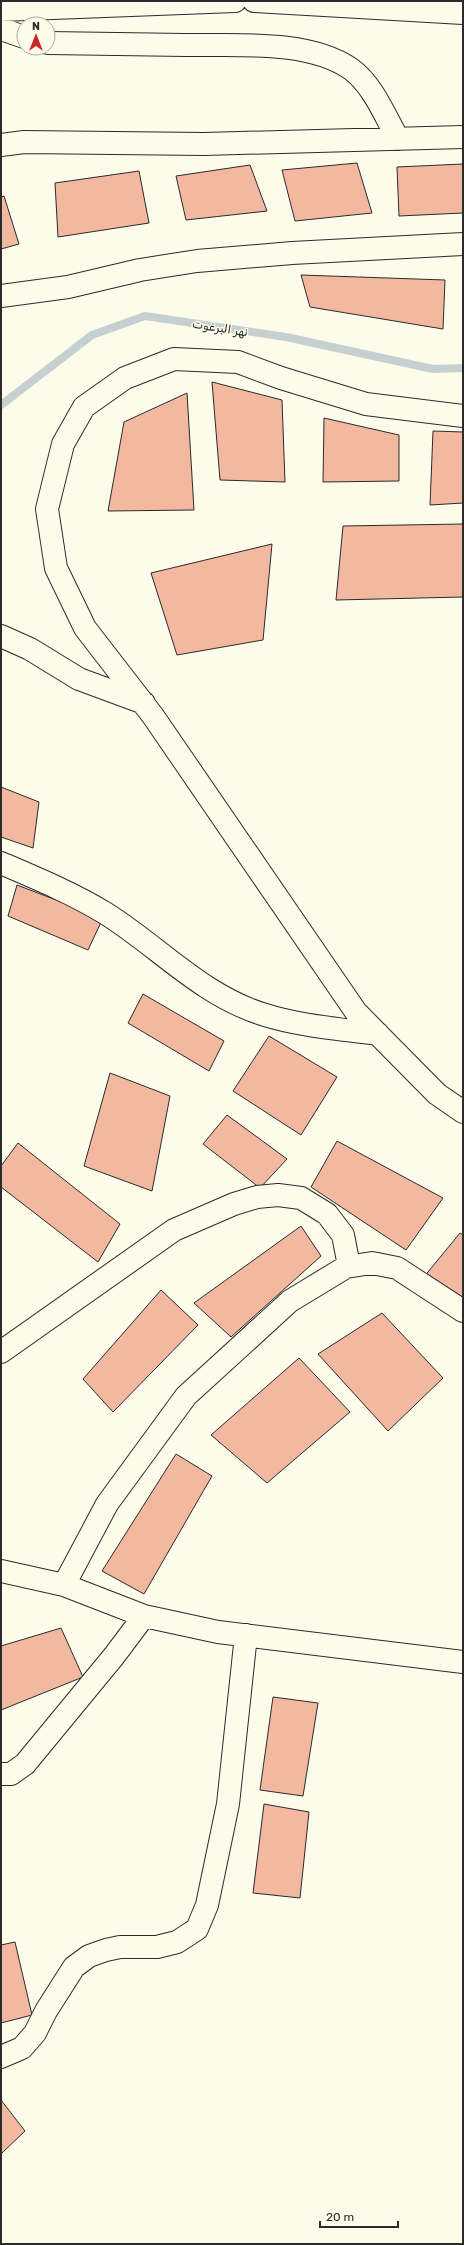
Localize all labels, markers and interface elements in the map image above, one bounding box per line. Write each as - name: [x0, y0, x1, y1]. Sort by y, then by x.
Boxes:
- north arrow: [16, 16, 56, 56]
- text: N: [32, 20, 40, 33]
- water label: نهر البرغوت: [191, 317, 249, 340]
- scale bar: [320, 2203, 398, 2229]
- text: 20 m: [326, 2210, 354, 2224]

